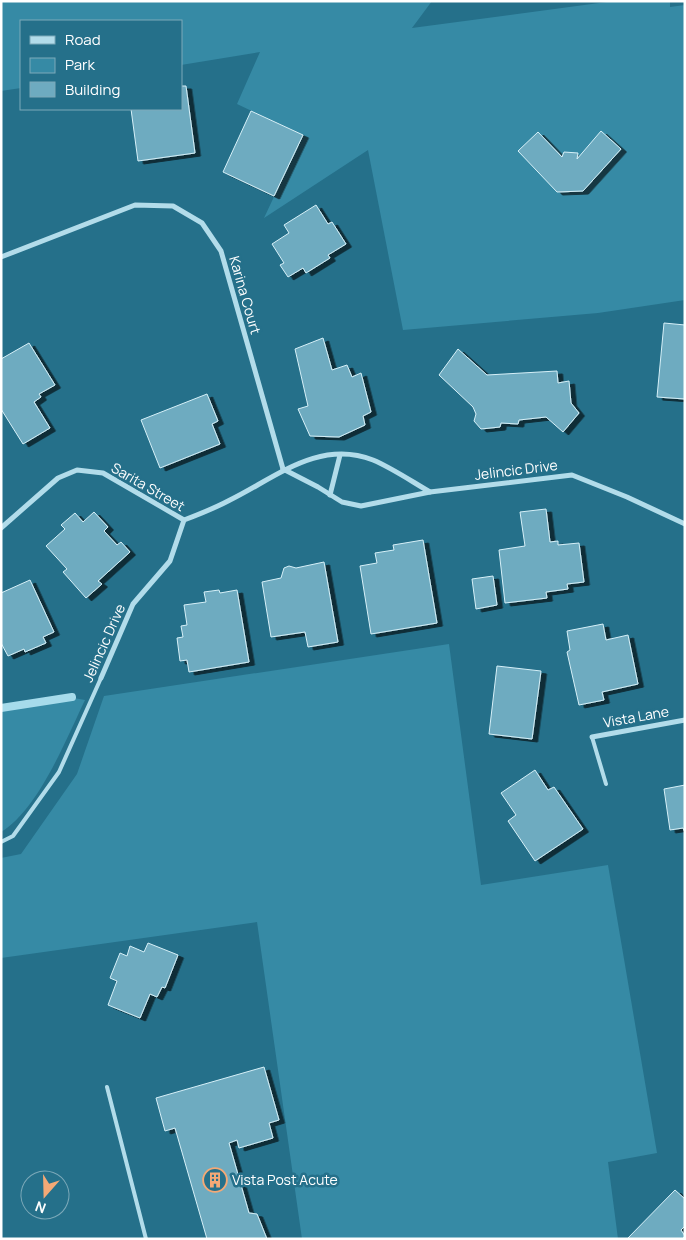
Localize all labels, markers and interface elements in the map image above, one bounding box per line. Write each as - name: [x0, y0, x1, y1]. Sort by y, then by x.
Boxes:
- legend: [20, 20, 182, 110]
- text: Road: [65, 29, 101, 50]
- text: Park: [65, 54, 95, 75]
- text: Building: [65, 79, 120, 100]
- street label: Karina Court: [225, 254, 266, 337]
- street label: Jelincic Drive: [473, 455, 559, 484]
- street label: Sarita Street: [108, 458, 189, 515]
- street label: Jelincic Drive: [78, 601, 129, 685]
- street label: Vista Lane: [602, 701, 670, 732]
- building icon: Vista Post Acute: [202, 1167, 228, 1193]
- north arrow: [20, 1170, 70, 1220]
- place label: Vista Post Acute: [232, 1170, 338, 1189]
- text: N: [32, 1197, 48, 1218]

